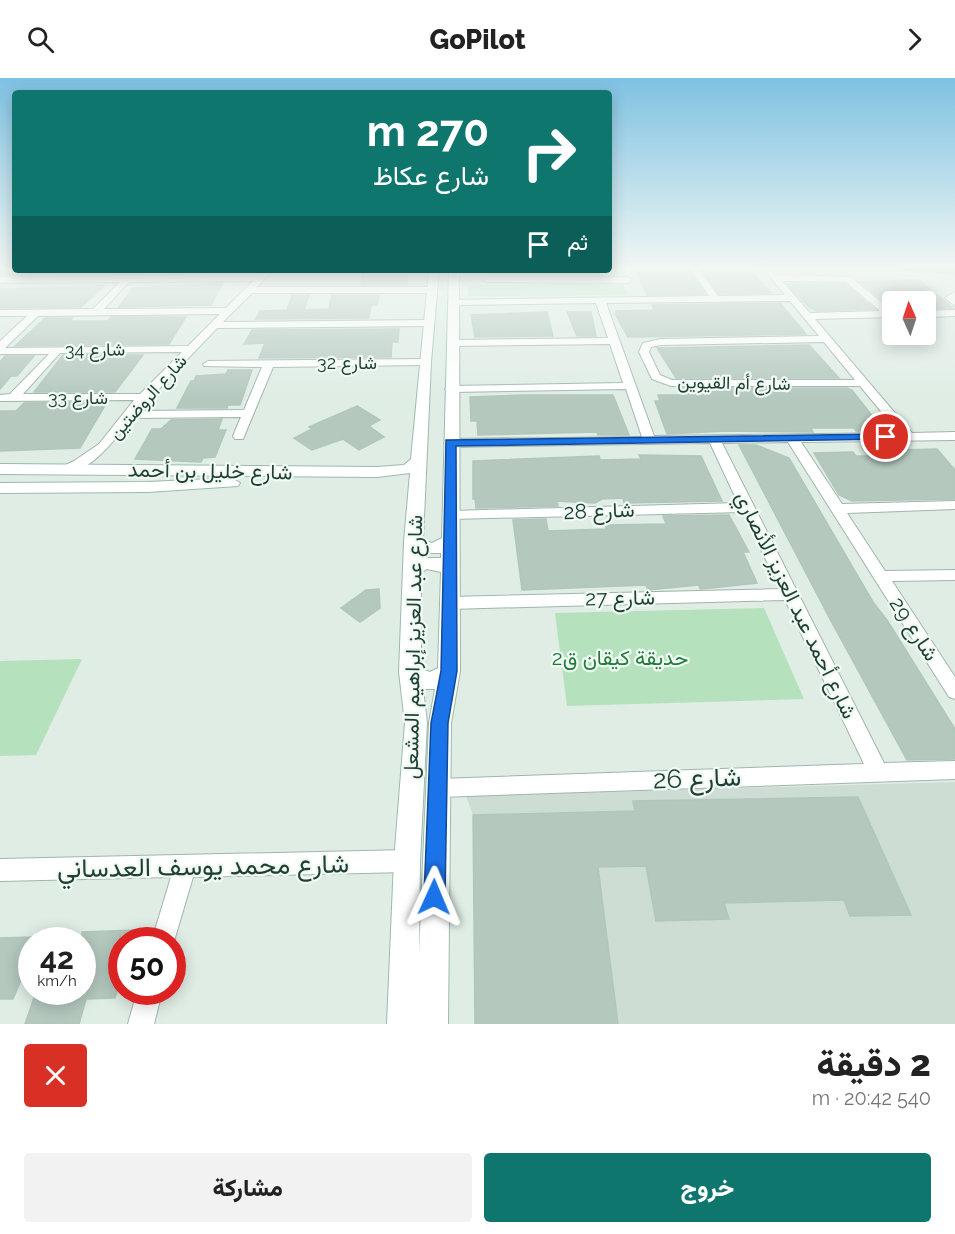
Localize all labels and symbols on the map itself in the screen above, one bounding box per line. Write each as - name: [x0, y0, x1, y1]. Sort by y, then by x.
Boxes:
- north arrow: [882, 291, 936, 345]
- street label: شارع 34: [65, 338, 125, 363]
- street label: شارع الروضتين: [104, 350, 193, 445]
- street label: شارع 32: [317, 352, 377, 375]
- street label: شارع أم القيوين: [677, 371, 791, 396]
- street label: شارع 33: [48, 387, 108, 410]
- pin: [860, 411, 911, 462]
- street label: شارع خليل بن أحمد: [127, 457, 293, 486]
- street label: شارع أحمد عبد العزيز الأنصاري: [726, 487, 862, 725]
- street label: شارع 28: [563, 497, 635, 526]
- street label: شارع عبد العزيز إبراهيم المشعل: [398, 515, 429, 779]
- street label: شارع 27: [585, 584, 655, 613]
- street label: شارع 29: [883, 592, 944, 666]
- park label: حديقة كيقان ق2: [552, 645, 688, 670]
- street label: شارع 26: [652, 761, 742, 798]
- street label: شارع محمد يوسف العدساني: [57, 848, 349, 890]
- position arrow: [402, 865, 466, 929]
- speed limit sign: 50: [108, 927, 186, 1005]

